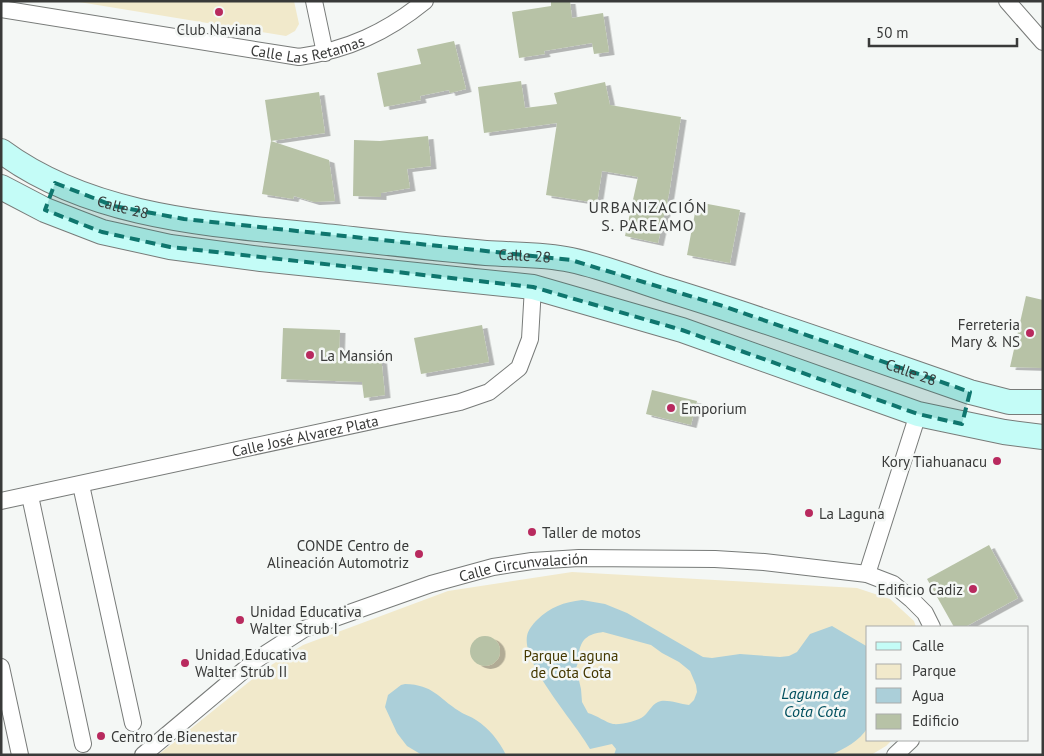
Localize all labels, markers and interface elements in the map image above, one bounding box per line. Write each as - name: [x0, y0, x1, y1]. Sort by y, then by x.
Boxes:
- marker: Club Naviana: [213, 6, 225, 18]
- scale bar: [869, 15, 1016, 47]
- place label: Club Naviana: [176, 20, 262, 39]
- text: 50 m: [876, 23, 909, 42]
- street label: Calle Las Retamas: [249, 30, 367, 67]
- street label: Calle 28: [95, 190, 151, 222]
- district label: URBANIZACIÓN S. PAREAMO: [589, 197, 707, 235]
- street label: Calle 28: [498, 244, 552, 266]
- place label: Ferreteria Mary & NS: [951, 315, 1020, 351]
- marker: Ferreteria Mary & NS: [1024, 327, 1036, 339]
- place label: La Mansión: [320, 346, 393, 365]
- marker: La Mansión: [304, 349, 316, 361]
- street label: Calle 28: [883, 354, 939, 389]
- place label: Emporium: [681, 399, 747, 418]
- marker: Emporium: [665, 402, 677, 414]
- street label: Calle José Alvarez Plata: [230, 410, 380, 460]
- place label: Kory Tiahuanacu: [881, 452, 987, 471]
- marker: Kory Tiahuanacu: [991, 455, 1003, 467]
- place label: La Laguna: [819, 504, 885, 523]
- marker: La Laguna: [803, 507, 815, 519]
- place label: Taller de motos: [542, 523, 641, 542]
- marker: Taller de motos: [526, 526, 538, 538]
- place label: CONDE Centro de Alineación Automotriz: [267, 536, 409, 572]
- marker: CONDE Centro de Alineación Automotriz: [413, 548, 425, 560]
- street label: Calle Circunvalación: [457, 548, 588, 585]
- place label: Edificio Cadiz: [877, 580, 963, 599]
- marker: Edificio Cadiz: [967, 583, 979, 595]
- place label: Unidad Educativa Walter Strub I: [250, 602, 362, 638]
- marker: Unidad Educativa Walter Strub I: [234, 614, 246, 626]
- legend: [866, 626, 1029, 741]
- text: Calle: [912, 636, 944, 655]
- place label: Unidad Educativa Walter Strub II: [195, 645, 307, 681]
- park label: Parque Laguna de Cota Cota: [524, 646, 618, 682]
- marker: Unidad Educativa Walter Strub II: [179, 657, 191, 669]
- text: Parque: [912, 661, 956, 680]
- water label: Laguna de Cota Cota: [781, 683, 849, 721]
- text: Agua: [912, 686, 944, 705]
- text: Edificio: [912, 711, 959, 730]
- place label: Centro de Bienestar: [111, 727, 237, 746]
- marker: Centro de Bienestar: [95, 730, 107, 742]

